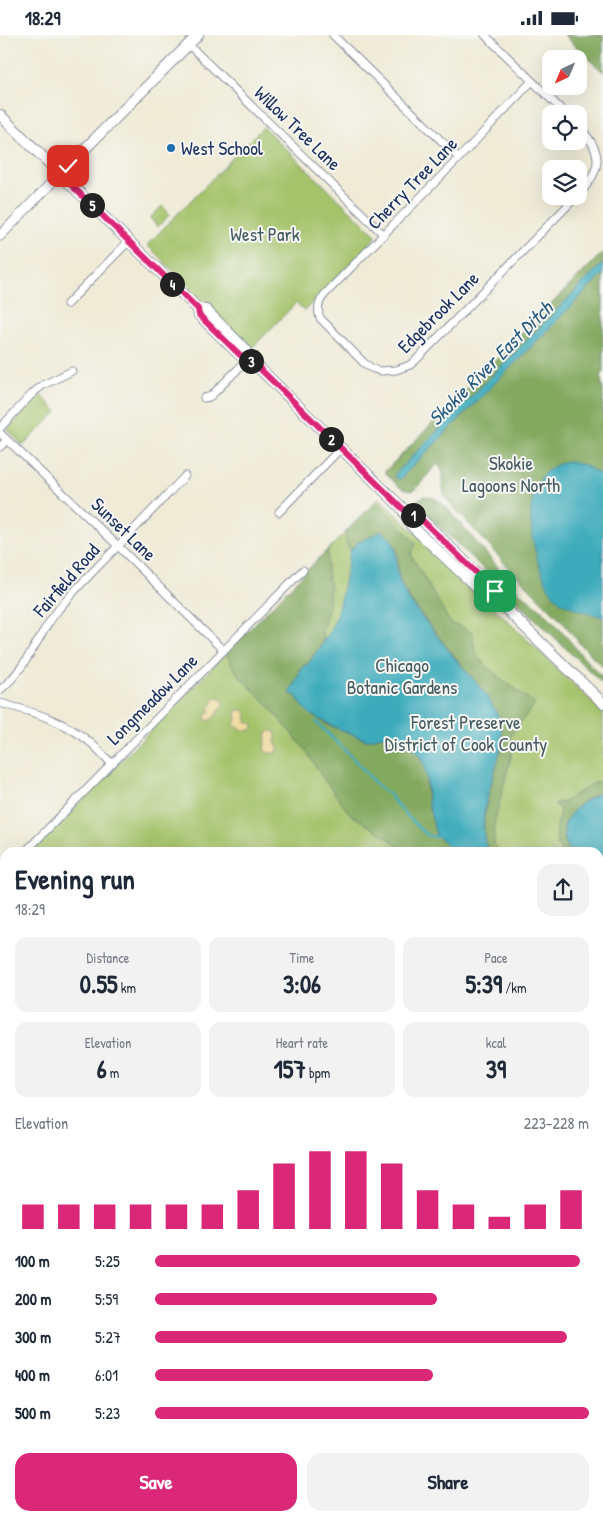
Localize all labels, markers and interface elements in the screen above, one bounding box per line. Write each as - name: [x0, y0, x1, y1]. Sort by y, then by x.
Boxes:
- text: 18:29: [25, 5, 60, 31]
- north arrow: [542, 50, 588, 95]
- map controls: [542, 50, 587, 205]
- street label: Willow Tree Lane: [249, 80, 347, 176]
- button: locate: [542, 105, 587, 150]
- street label: Cherry Tree Lane: [361, 131, 463, 235]
- place label: West School: [181, 135, 264, 161]
- marker: West School: [165, 142, 177, 154]
- pin: [47, 145, 89, 187]
- icon: check: [54, 152, 82, 180]
- button: layers: [542, 160, 587, 205]
- pin: 5: [80, 193, 104, 217]
- text: 5: [90, 196, 95, 215]
- park label: West Park: [230, 221, 300, 247]
- street label: Edgebrook Lane: [392, 265, 485, 358]
- pin: 4: [160, 271, 184, 297]
- text: 4: [170, 275, 175, 294]
- water label: Skokie River East Ditch: [422, 294, 559, 431]
- pin: 3: [238, 349, 264, 373]
- text: 3: [248, 352, 255, 371]
- pin: 2: [318, 427, 344, 451]
- text: 2: [328, 430, 335, 449]
- park label: Skokie Lagoons North: [462, 450, 560, 498]
- street label: Sunset Lane: [86, 491, 163, 567]
- pin: 1: [400, 503, 426, 527]
- text: 1: [411, 506, 416, 525]
- street label: Fairfield Road: [26, 537, 105, 623]
- pin: [474, 570, 516, 612]
- icon: arrive: [481, 577, 509, 605]
- street label: Longmeadow Lane: [101, 648, 203, 750]
- park label: Chicago Botanic Gardens: [347, 652, 457, 700]
- park label: Forest Preserve District of Cook County: [385, 709, 547, 757]
- text: Evening run: [15, 860, 135, 898]
- button: share: [537, 864, 589, 916]
- text: 18:29: [15, 898, 45, 920]
- text: Distance: [87, 948, 129, 967]
- text: Time: [290, 948, 314, 967]
- text: Pace: [484, 948, 508, 967]
- text: 0.55: [80, 967, 118, 1001]
- text: 3:06: [283, 967, 321, 1001]
- text: 5:39: [465, 967, 502, 1001]
- text: km: [118, 978, 136, 997]
- text: /km: [502, 978, 527, 997]
- text: Elevation: [85, 1033, 131, 1052]
- text: Heart rate: [276, 1033, 328, 1052]
- text: kcal: [486, 1033, 506, 1052]
- text: 6: [97, 1052, 107, 1086]
- text: 157: [274, 1052, 306, 1086]
- text: 39: [486, 1052, 506, 1086]
- text: m: [107, 1063, 119, 1082]
- text: bpm: [306, 1063, 330, 1082]
- text: Elevation: [15, 1112, 68, 1134]
- text: 223–228 m: [524, 1112, 589, 1134]
- text: 100 m: [15, 1250, 50, 1272]
- text: 5:25: [95, 1250, 120, 1272]
- text: 200 m: [15, 1288, 51, 1310]
- text: 5:59: [95, 1288, 118, 1310]
- text: 300 m: [15, 1326, 51, 1348]
- text: 5:27: [95, 1326, 121, 1348]
- text: 400 m: [15, 1364, 50, 1386]
- text: 6:01: [95, 1364, 118, 1386]
- text: 500 m: [15, 1402, 51, 1424]
- text: 5:23: [95, 1402, 120, 1424]
- button: Save: [15, 1453, 297, 1511]
- button: Share: [307, 1453, 589, 1511]

